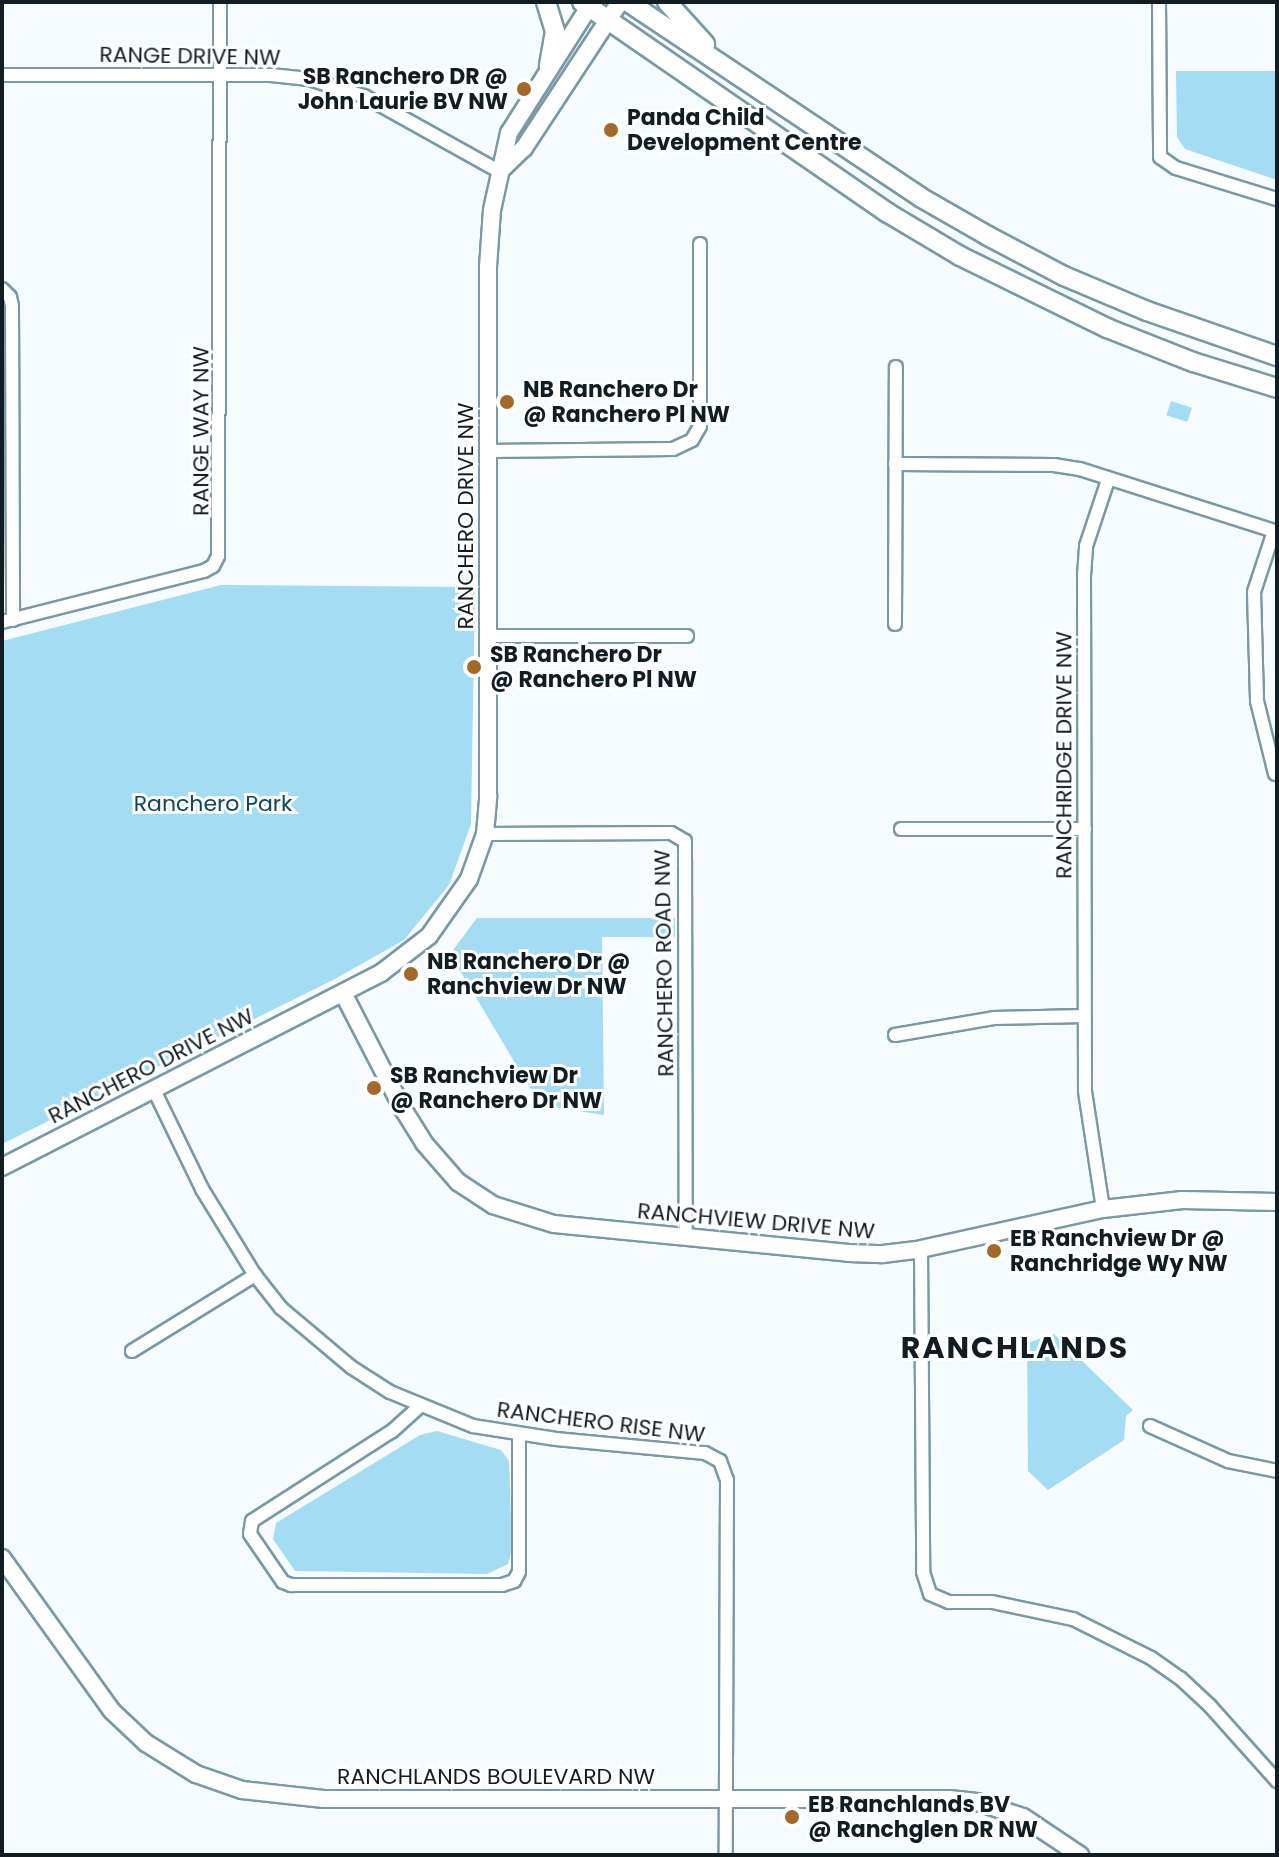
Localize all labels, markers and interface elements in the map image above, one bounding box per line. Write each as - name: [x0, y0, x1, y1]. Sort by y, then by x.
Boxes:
- street label: RANGE DRIVE NW: [99, 41, 281, 71]
- place label: SB Ranchero DR @ John Laurie BV NW: [298, 63, 508, 114]
- marker: SB Ranchero DR @ John Laurie BV NW: [515, 80, 533, 98]
- place label: Panda Child Development Centre: [627, 104, 862, 156]
- marker: Panda Child Development Centre: [602, 121, 620, 139]
- street label: RANGE WAY NW: [188, 346, 214, 516]
- place label: NB Ranchero Dr @ Ranchero Pl NW: [523, 376, 730, 428]
- marker: NB Ranchero Dr @ Ranchero Pl NW: [498, 393, 516, 411]
- street label: RANCHERO DRIVE NW: [453, 402, 479, 630]
- street label: RANCHRIDGE DRIVE NW: [1051, 631, 1077, 879]
- place label: SB Ranchero Dr @ Ranchero Pl NW: [490, 641, 697, 692]
- marker: SB Ranchero Dr @ Ranchero Pl NW: [465, 658, 483, 676]
- park label: Ranchero Park: [134, 791, 292, 817]
- street label: RANCHERO ROAD NW: [649, 849, 679, 1077]
- place label: NB Ranchero Dr @ Ranchview Dr NW: [427, 948, 630, 1000]
- marker: NB Ranchero Dr @ Ranchview Dr NW: [402, 965, 420, 983]
- street label: RANCHERO DRIVE NW: [44, 1003, 258, 1129]
- place label: SB Ranchview Dr @ Ranchero Dr NW: [390, 1062, 602, 1114]
- marker: SB Ranchview Dr @ Ranchero Dr NW: [365, 1079, 383, 1097]
- street label: RANCHVIEW DRIVE NW: [636, 1197, 876, 1245]
- place label: EB Ranchview Dr @ Ranchridge Wy NW: [1010, 1225, 1228, 1276]
- marker: EB Ranchview Dr @ Ranchridge Wy NW: [985, 1242, 1003, 1260]
- district label: RANCHLANDS: [901, 1330, 1129, 1366]
- street label: RANCHERO RISE NW: [495, 1396, 707, 1448]
- street label: RANCHLANDS BOULEVARD NW: [337, 1764, 655, 1790]
- place label: EB Ranchlands BV @ Ranchglen DR NW: [808, 1791, 1038, 1842]
- marker: EB Ranchlands BV @ Ranchglen DR NW: [783, 1808, 801, 1826]

